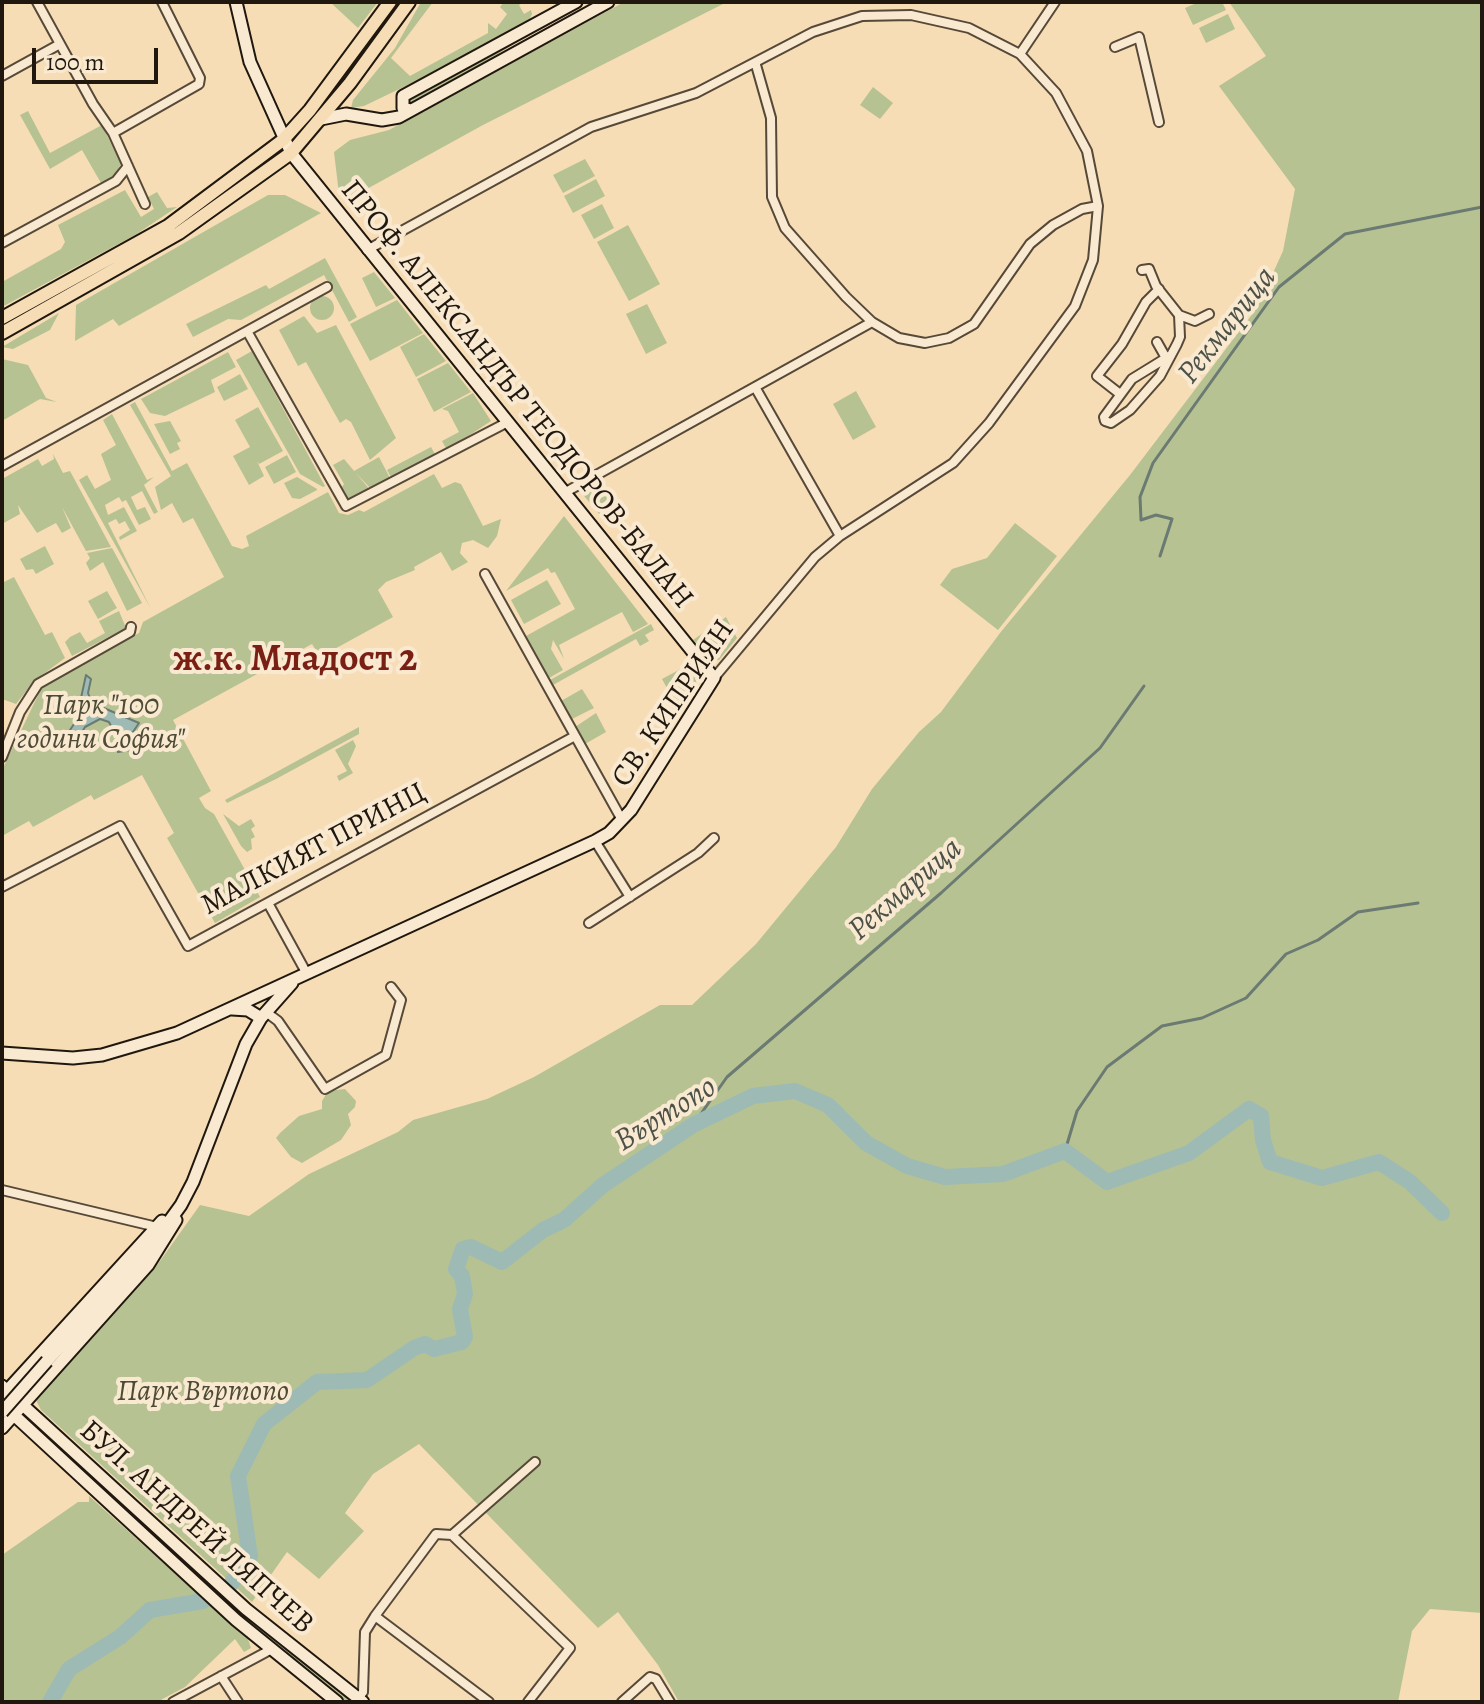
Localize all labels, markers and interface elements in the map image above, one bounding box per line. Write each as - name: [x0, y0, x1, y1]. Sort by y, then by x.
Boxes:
- scale bar: [36, 32, 162, 82]
- text: 100 m: [46, 46, 105, 78]
- street label: ПРОФ. АЛЕКСАНДЪР ТЕОДОРОВ-БАЛАН: [332, 174, 700, 616]
- water label: Рекмарица: [1170, 260, 1286, 392]
- street label: СВ. КИПРИЯН: [605, 614, 743, 794]
- district label: ж.к. Младост 2: [173, 638, 417, 684]
- park label: Парк "100 години София": [17, 689, 185, 760]
- street label: МАЛКИЯТ ПРИНЦ: [196, 776, 432, 924]
- water label: Рекмарица: [841, 830, 971, 950]
- water label: Въртопо: [608, 1069, 724, 1161]
- park label: Парк Въртопо: [117, 1375, 289, 1411]
- street label: БУЛ. АНДРЕЙ ЛЯПЧЕВ: [72, 1413, 320, 1643]

